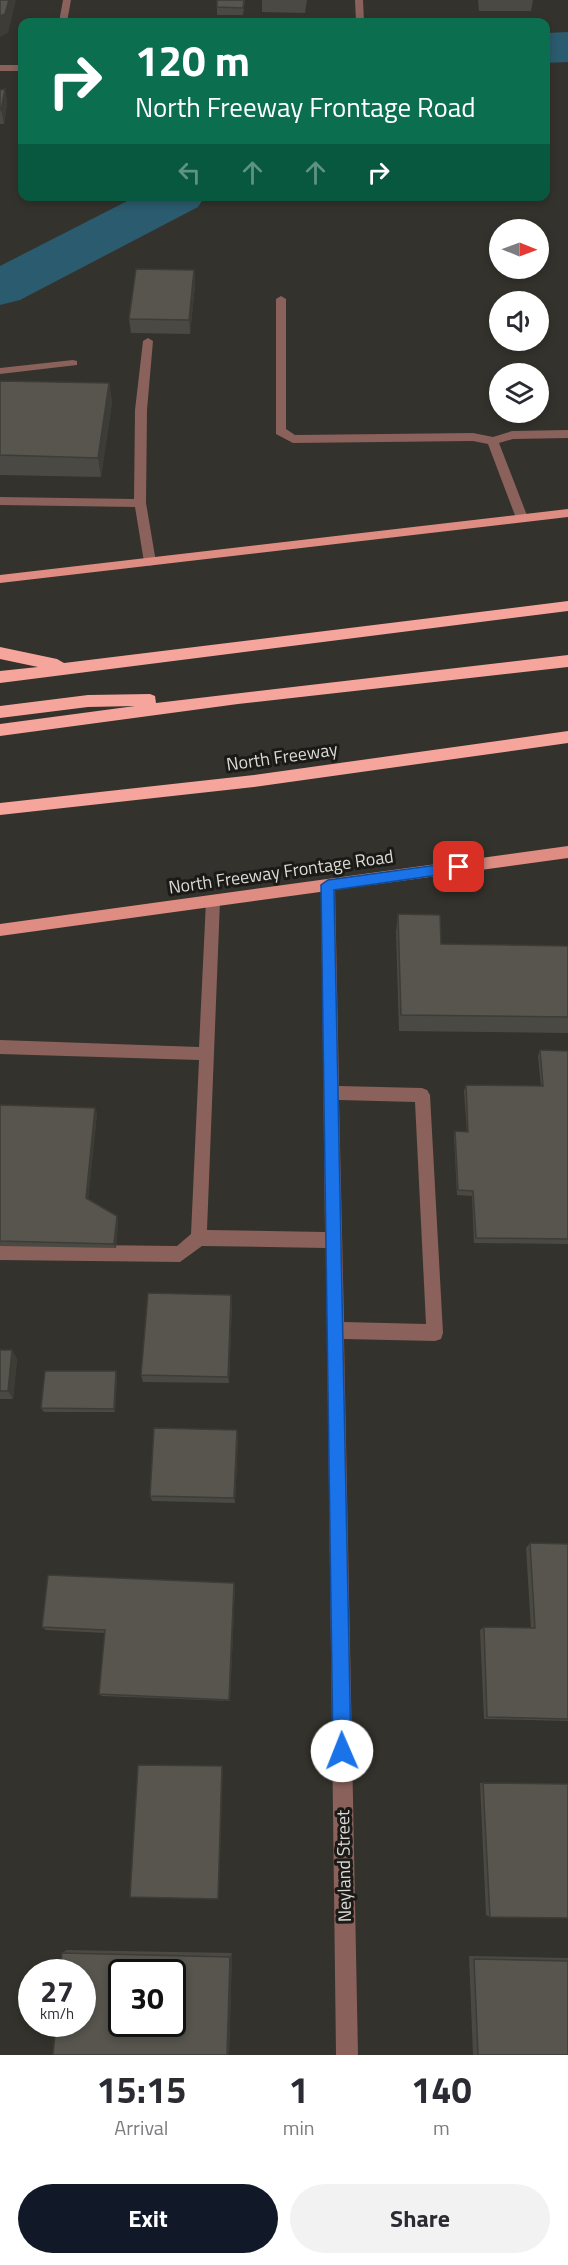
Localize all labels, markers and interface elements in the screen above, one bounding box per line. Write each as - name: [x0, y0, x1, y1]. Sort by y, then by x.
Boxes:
- text: 120 m: [135, 28, 250, 92]
- icon: right: [36, 42, 114, 120]
- text: North Freeway Frontage Road: [135, 86, 476, 127]
- icon: left: [173, 156, 206, 189]
- icon: ahead: [236, 156, 269, 189]
- icon: ahead: [299, 156, 332, 189]
- icon: right: [362, 156, 395, 189]
- north arrow: [489, 219, 549, 279]
- map controls: [489, 219, 549, 423]
- button: sound: [489, 291, 549, 351]
- button: layers: [489, 363, 549, 423]
- street label: North Freeway: [224, 735, 340, 778]
- pin: [433, 841, 484, 892]
- street label: North Freeway Frontage Road: [167, 842, 395, 901]
- icon: arrive: [442, 850, 475, 883]
- position arrow: [310, 1719, 374, 1783]
- street label: Neyland Street: [329, 1809, 358, 1922]
- speed limit sign: 30: [108, 1959, 186, 2037]
- text: 27: [40, 1968, 74, 2014]
- text: km/h: [40, 2002, 74, 2025]
- text: 15:15: [96, 2062, 186, 2117]
- text: 1: [289, 2062, 309, 2117]
- text: 140: [411, 2062, 472, 2117]
- text: Arrival: [114, 2112, 169, 2143]
- text: min: [283, 2112, 315, 2143]
- text: m: [433, 2112, 450, 2143]
- button: Exit: [18, 2184, 278, 2253]
- button: Share: [290, 2184, 550, 2253]

